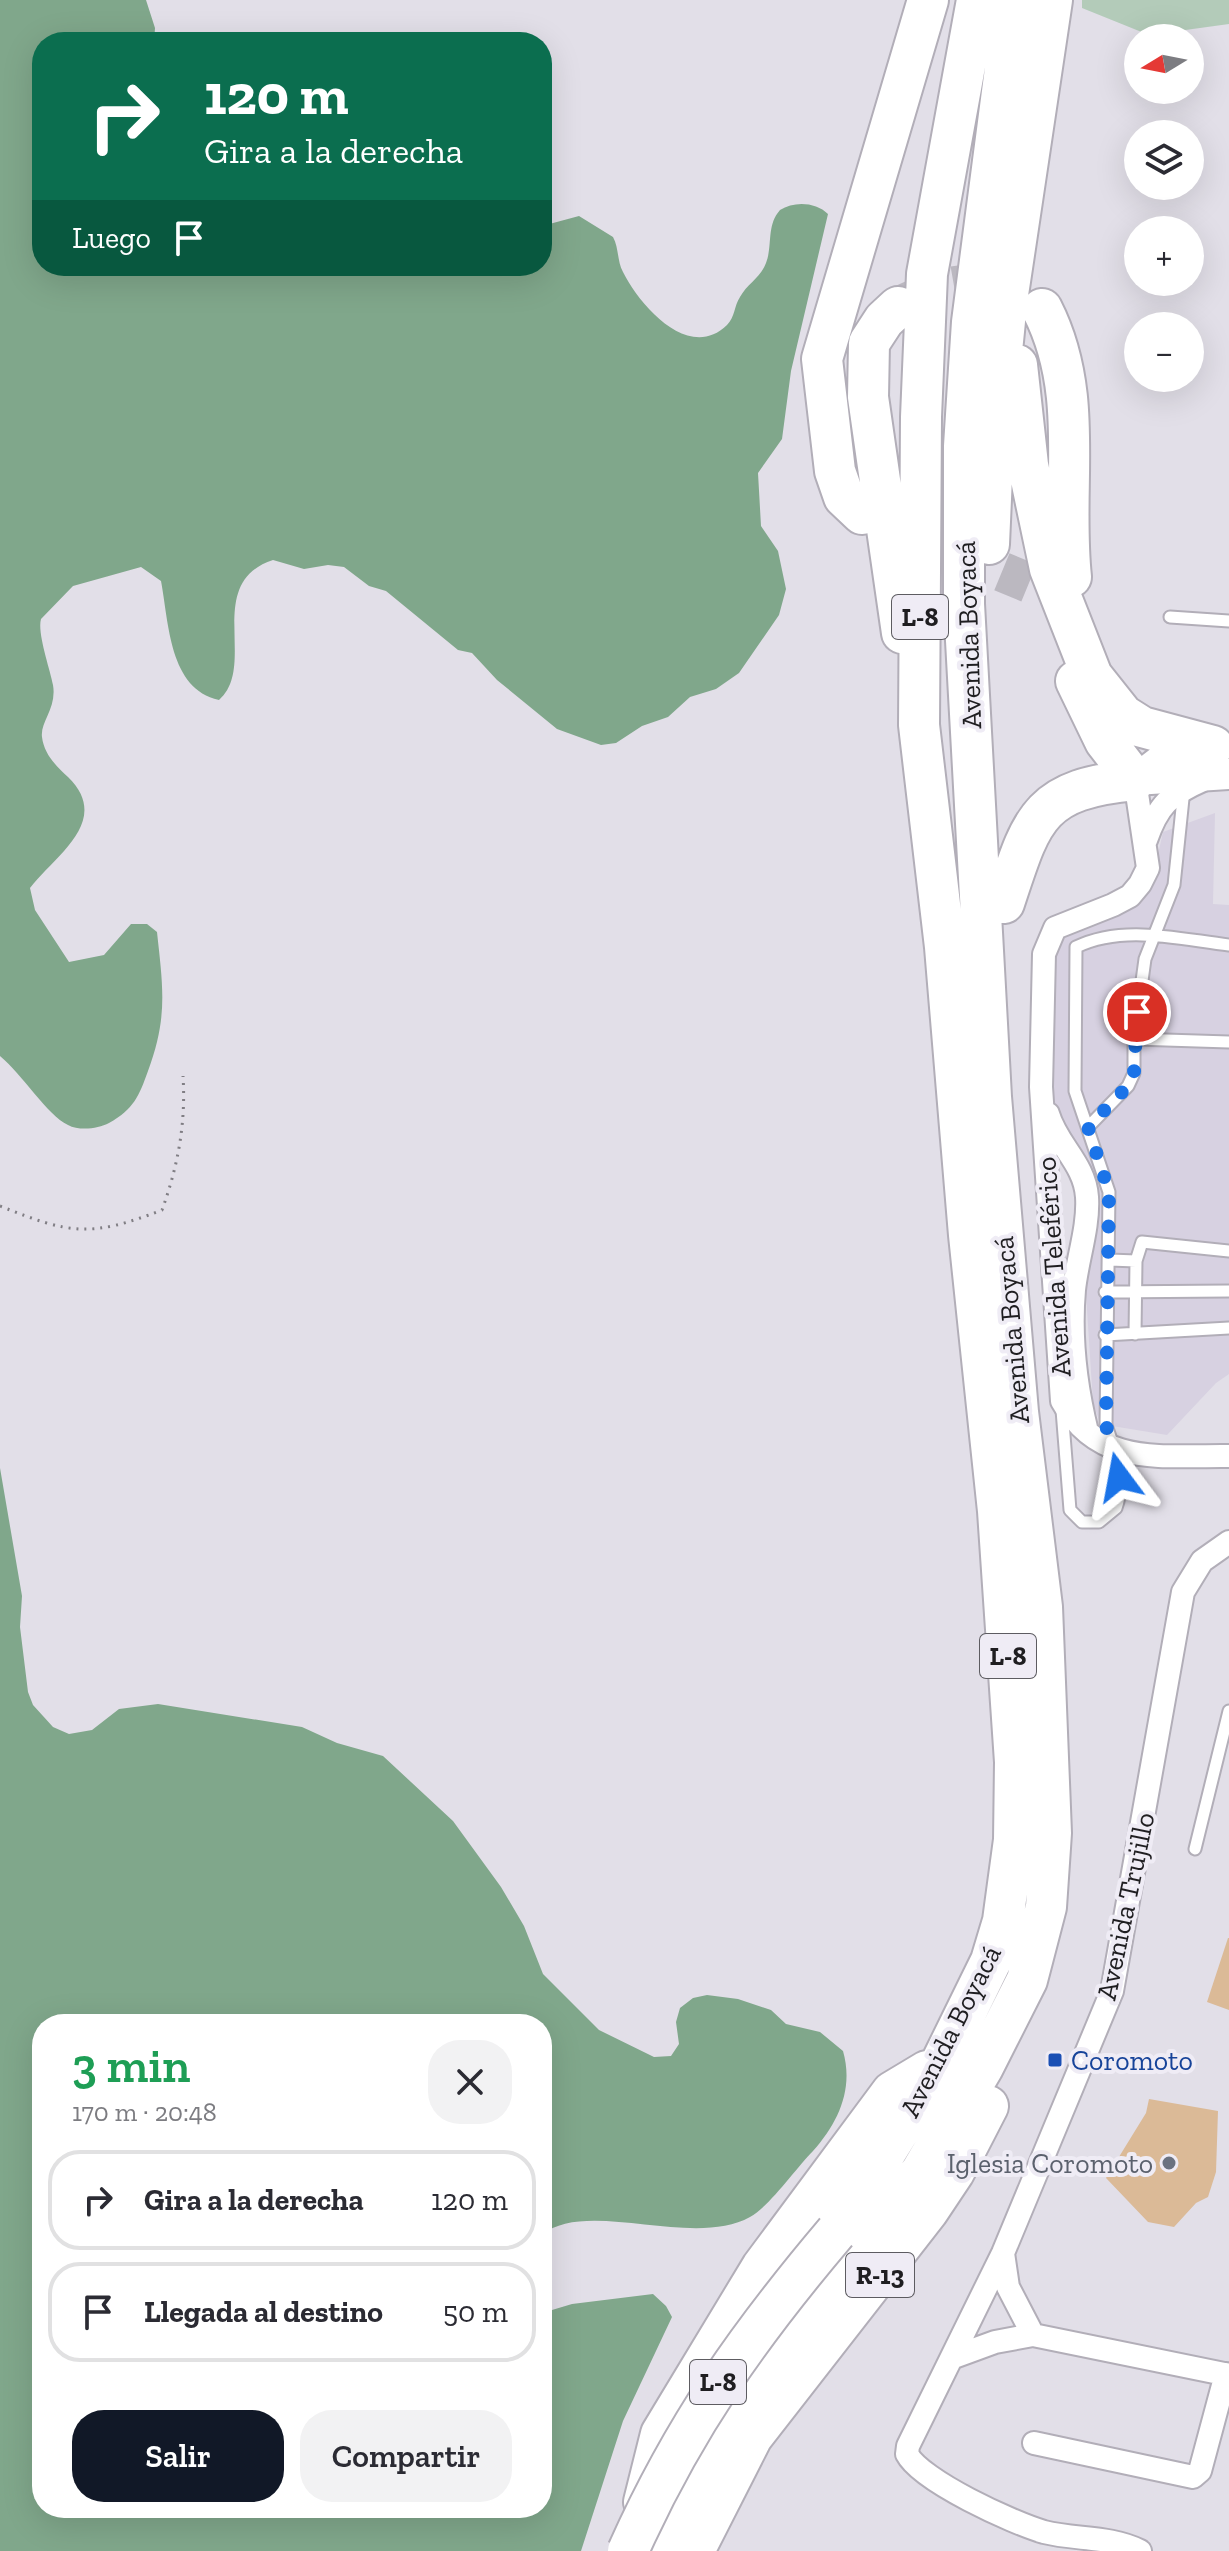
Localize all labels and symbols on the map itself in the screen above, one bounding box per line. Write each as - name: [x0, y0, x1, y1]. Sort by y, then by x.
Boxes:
- north arrow: [1124, 24, 1204, 104]
- street label: Avenida Boyacá: [949, 540, 988, 730]
- road number: L-8: [892, 595, 948, 639]
- pin: [1103, 978, 1171, 1046]
- street label: Avenida Teleférico: [1029, 1156, 1078, 1378]
- street label: Avenida Boyacá: [987, 1234, 1036, 1425]
- position arrow: [1077, 1435, 1161, 1519]
- road number: L-8: [980, 1634, 1036, 1678]
- street label: Avenida Trujillo: [1089, 1809, 1161, 2003]
- street label: Avenida Boyacá: [893, 1940, 1008, 2123]
- place label: Coromoto: [1071, 2044, 1193, 2077]
- marker: Coromoto: [1046, 2051, 1064, 2069]
- place label: Iglesia Coromoto: [947, 2147, 1153, 2180]
- marker: Iglesia Coromoto: [1160, 2154, 1178, 2172]
- road number: R-13: [846, 2253, 914, 2297]
- road number: L-8: [690, 2360, 746, 2404]

